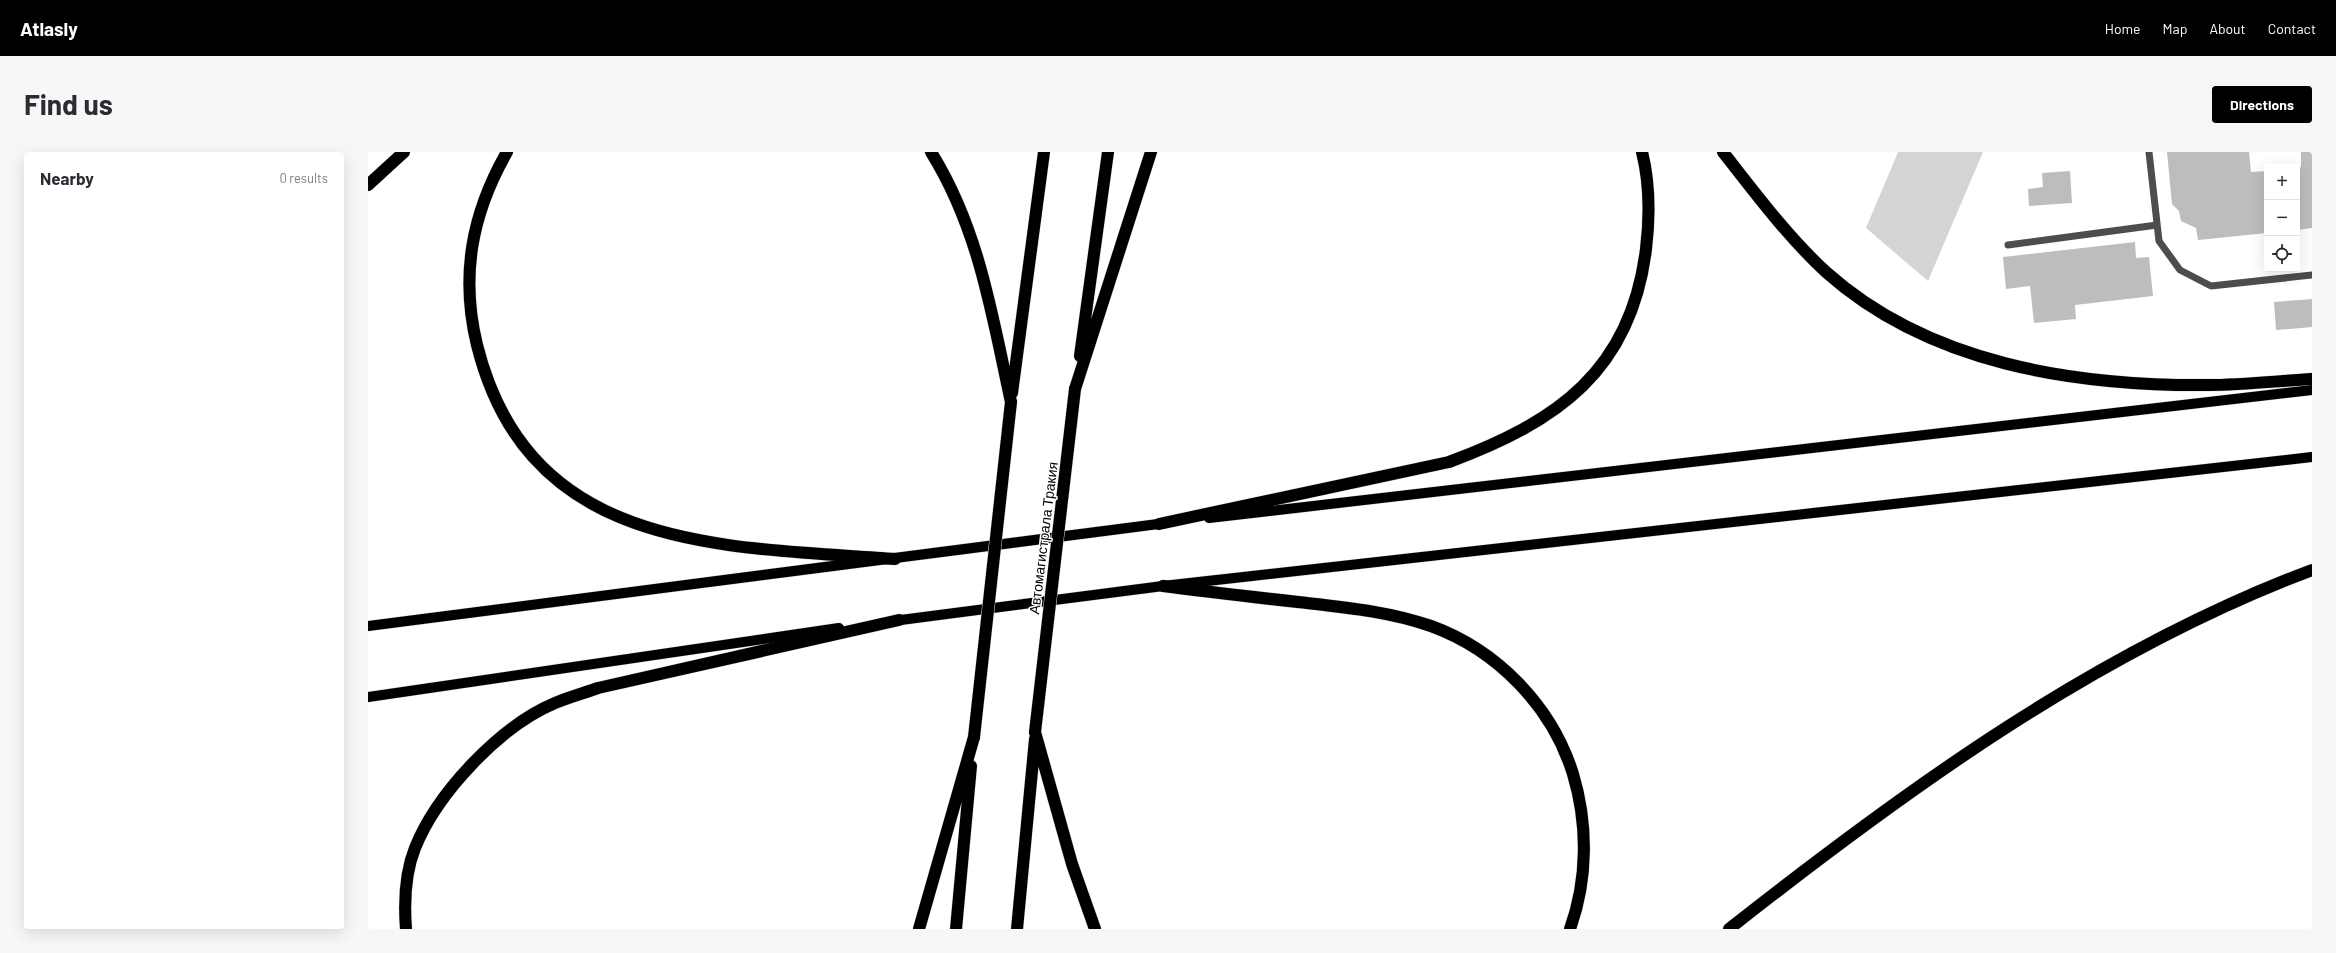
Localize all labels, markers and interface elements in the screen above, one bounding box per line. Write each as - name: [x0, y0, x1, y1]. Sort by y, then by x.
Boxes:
- text: Atlasly: [20, 17, 78, 40]
- text: Home: [2105, 20, 2141, 37]
- text: Map: [2163, 20, 2187, 37]
- text: About: [2209, 20, 2246, 37]
- text: Contact: [2268, 20, 2316, 37]
- button: Directions: [2212, 86, 2312, 123]
- text: Find us: [24, 87, 113, 121]
- map controls: [2264, 164, 2300, 272]
- button: +: [2264, 164, 2300, 200]
- text: Nearby: [40, 168, 94, 188]
- text: 0 results: [279, 170, 328, 186]
- button: −: [2264, 200, 2300, 236]
- button: locate: [2264, 236, 2300, 272]
- street label: Автомагистрала Тракия: [1025, 461, 1061, 615]

